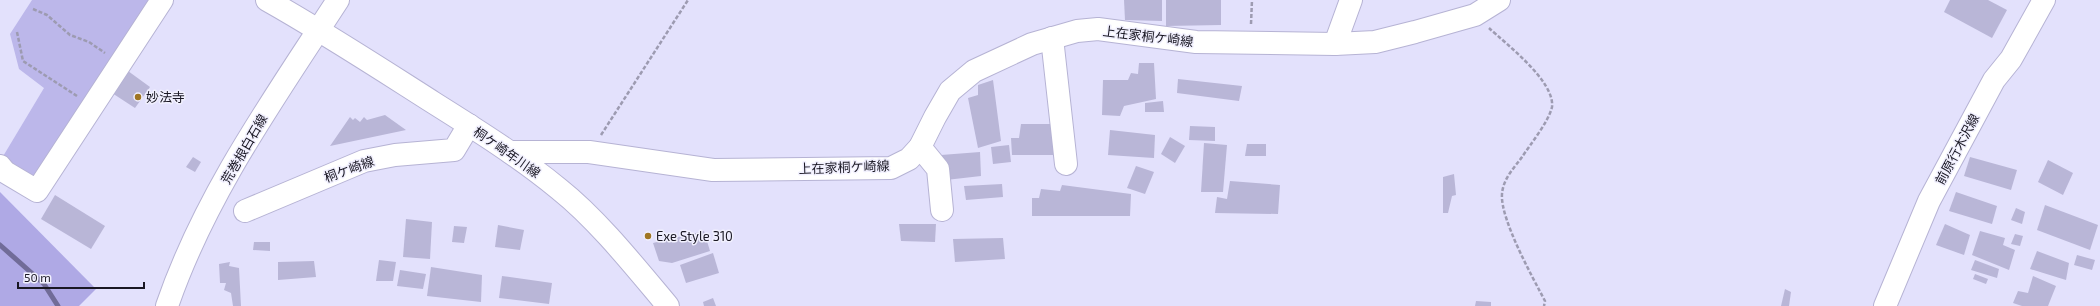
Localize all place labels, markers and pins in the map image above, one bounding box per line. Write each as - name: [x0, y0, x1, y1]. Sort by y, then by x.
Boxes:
- place label: 妙法寺: [146, 89, 185, 105]
- marker: 妙法寺: [133, 92, 143, 102]
- place label: Exe Style 310: [656, 228, 733, 244]
- marker: Exe Style 310: [643, 231, 653, 241]

